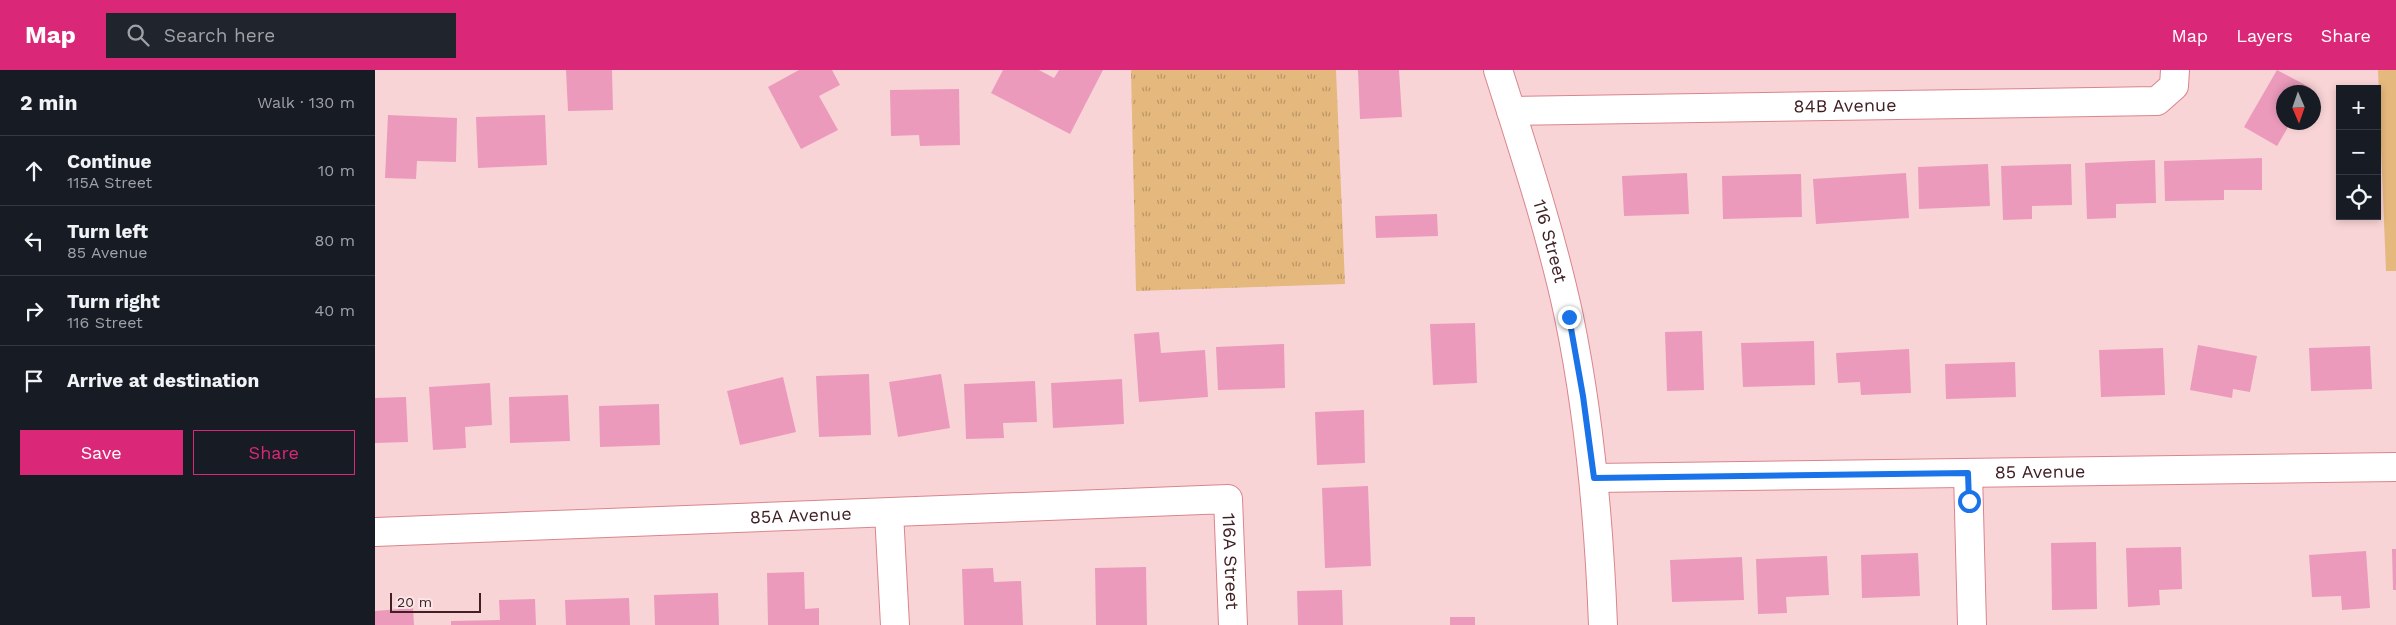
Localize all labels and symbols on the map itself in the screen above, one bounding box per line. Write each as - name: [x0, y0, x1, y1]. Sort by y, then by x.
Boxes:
- north arrow: [2276, 85, 2321, 130]
- street label: 84B Avenue: [1793, 94, 1897, 117]
- street label: 116 Street: [1529, 197, 1572, 285]
- route end: [1558, 306, 1581, 329]
- street label: 85 Avenue: [1994, 460, 2085, 483]
- route start: [1958, 490, 1981, 513]
- street label: 85A Avenue: [749, 503, 852, 527]
- street label: 116A Street: [1219, 513, 1243, 610]
- scale bar: [390, 590, 481, 613]

